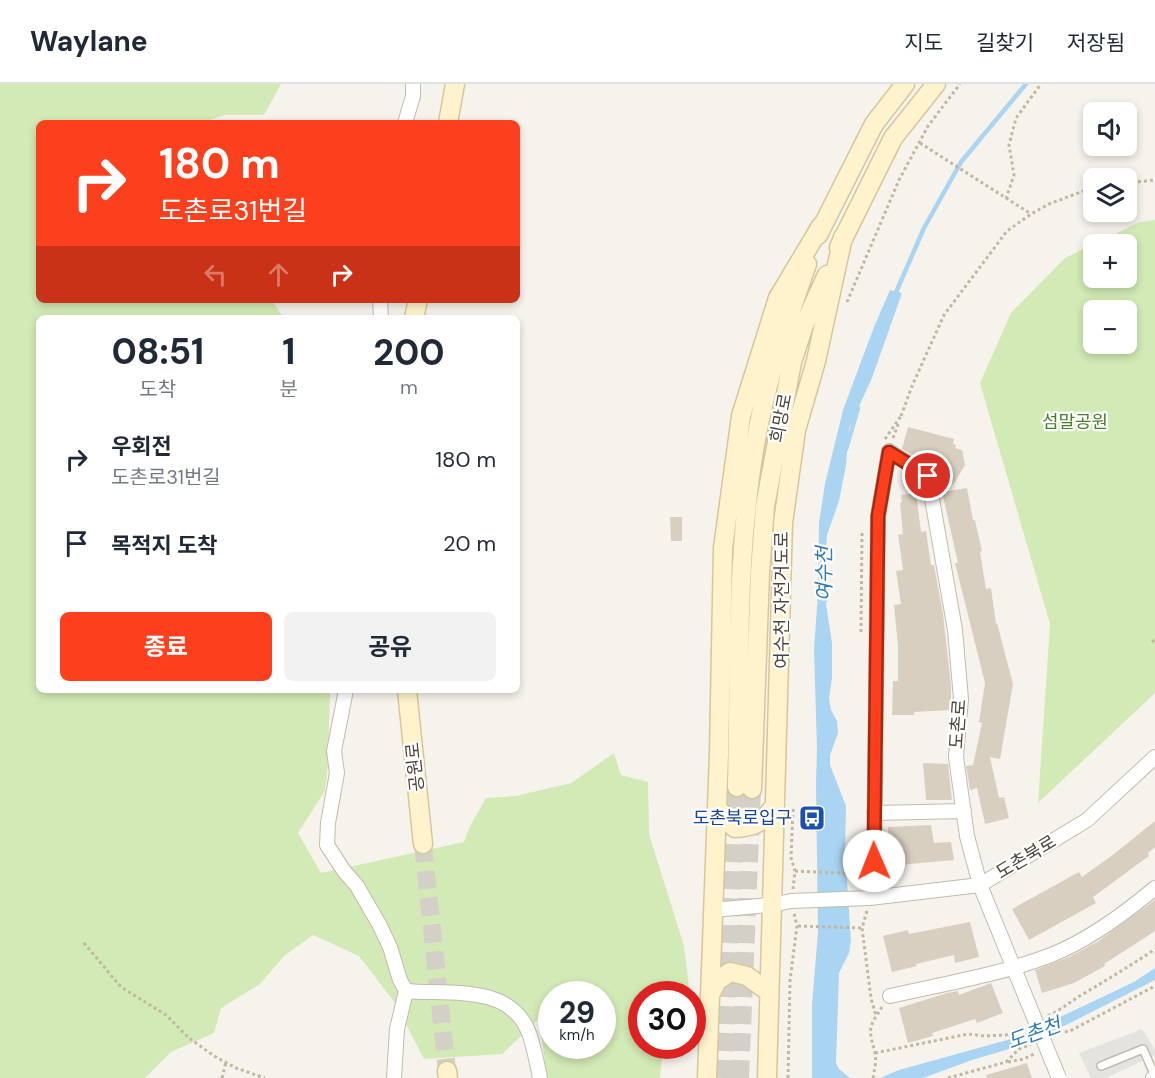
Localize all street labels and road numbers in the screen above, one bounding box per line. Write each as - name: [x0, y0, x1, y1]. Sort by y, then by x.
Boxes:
- street label: 희망로: [764, 391, 798, 445]
- street label: 여수천 자전거도로: [770, 531, 794, 669]
- street label: 도촌로: [944, 698, 972, 750]
- street label: 공원로: [400, 741, 430, 793]
- street label: 도촌북로: [991, 830, 1061, 884]

